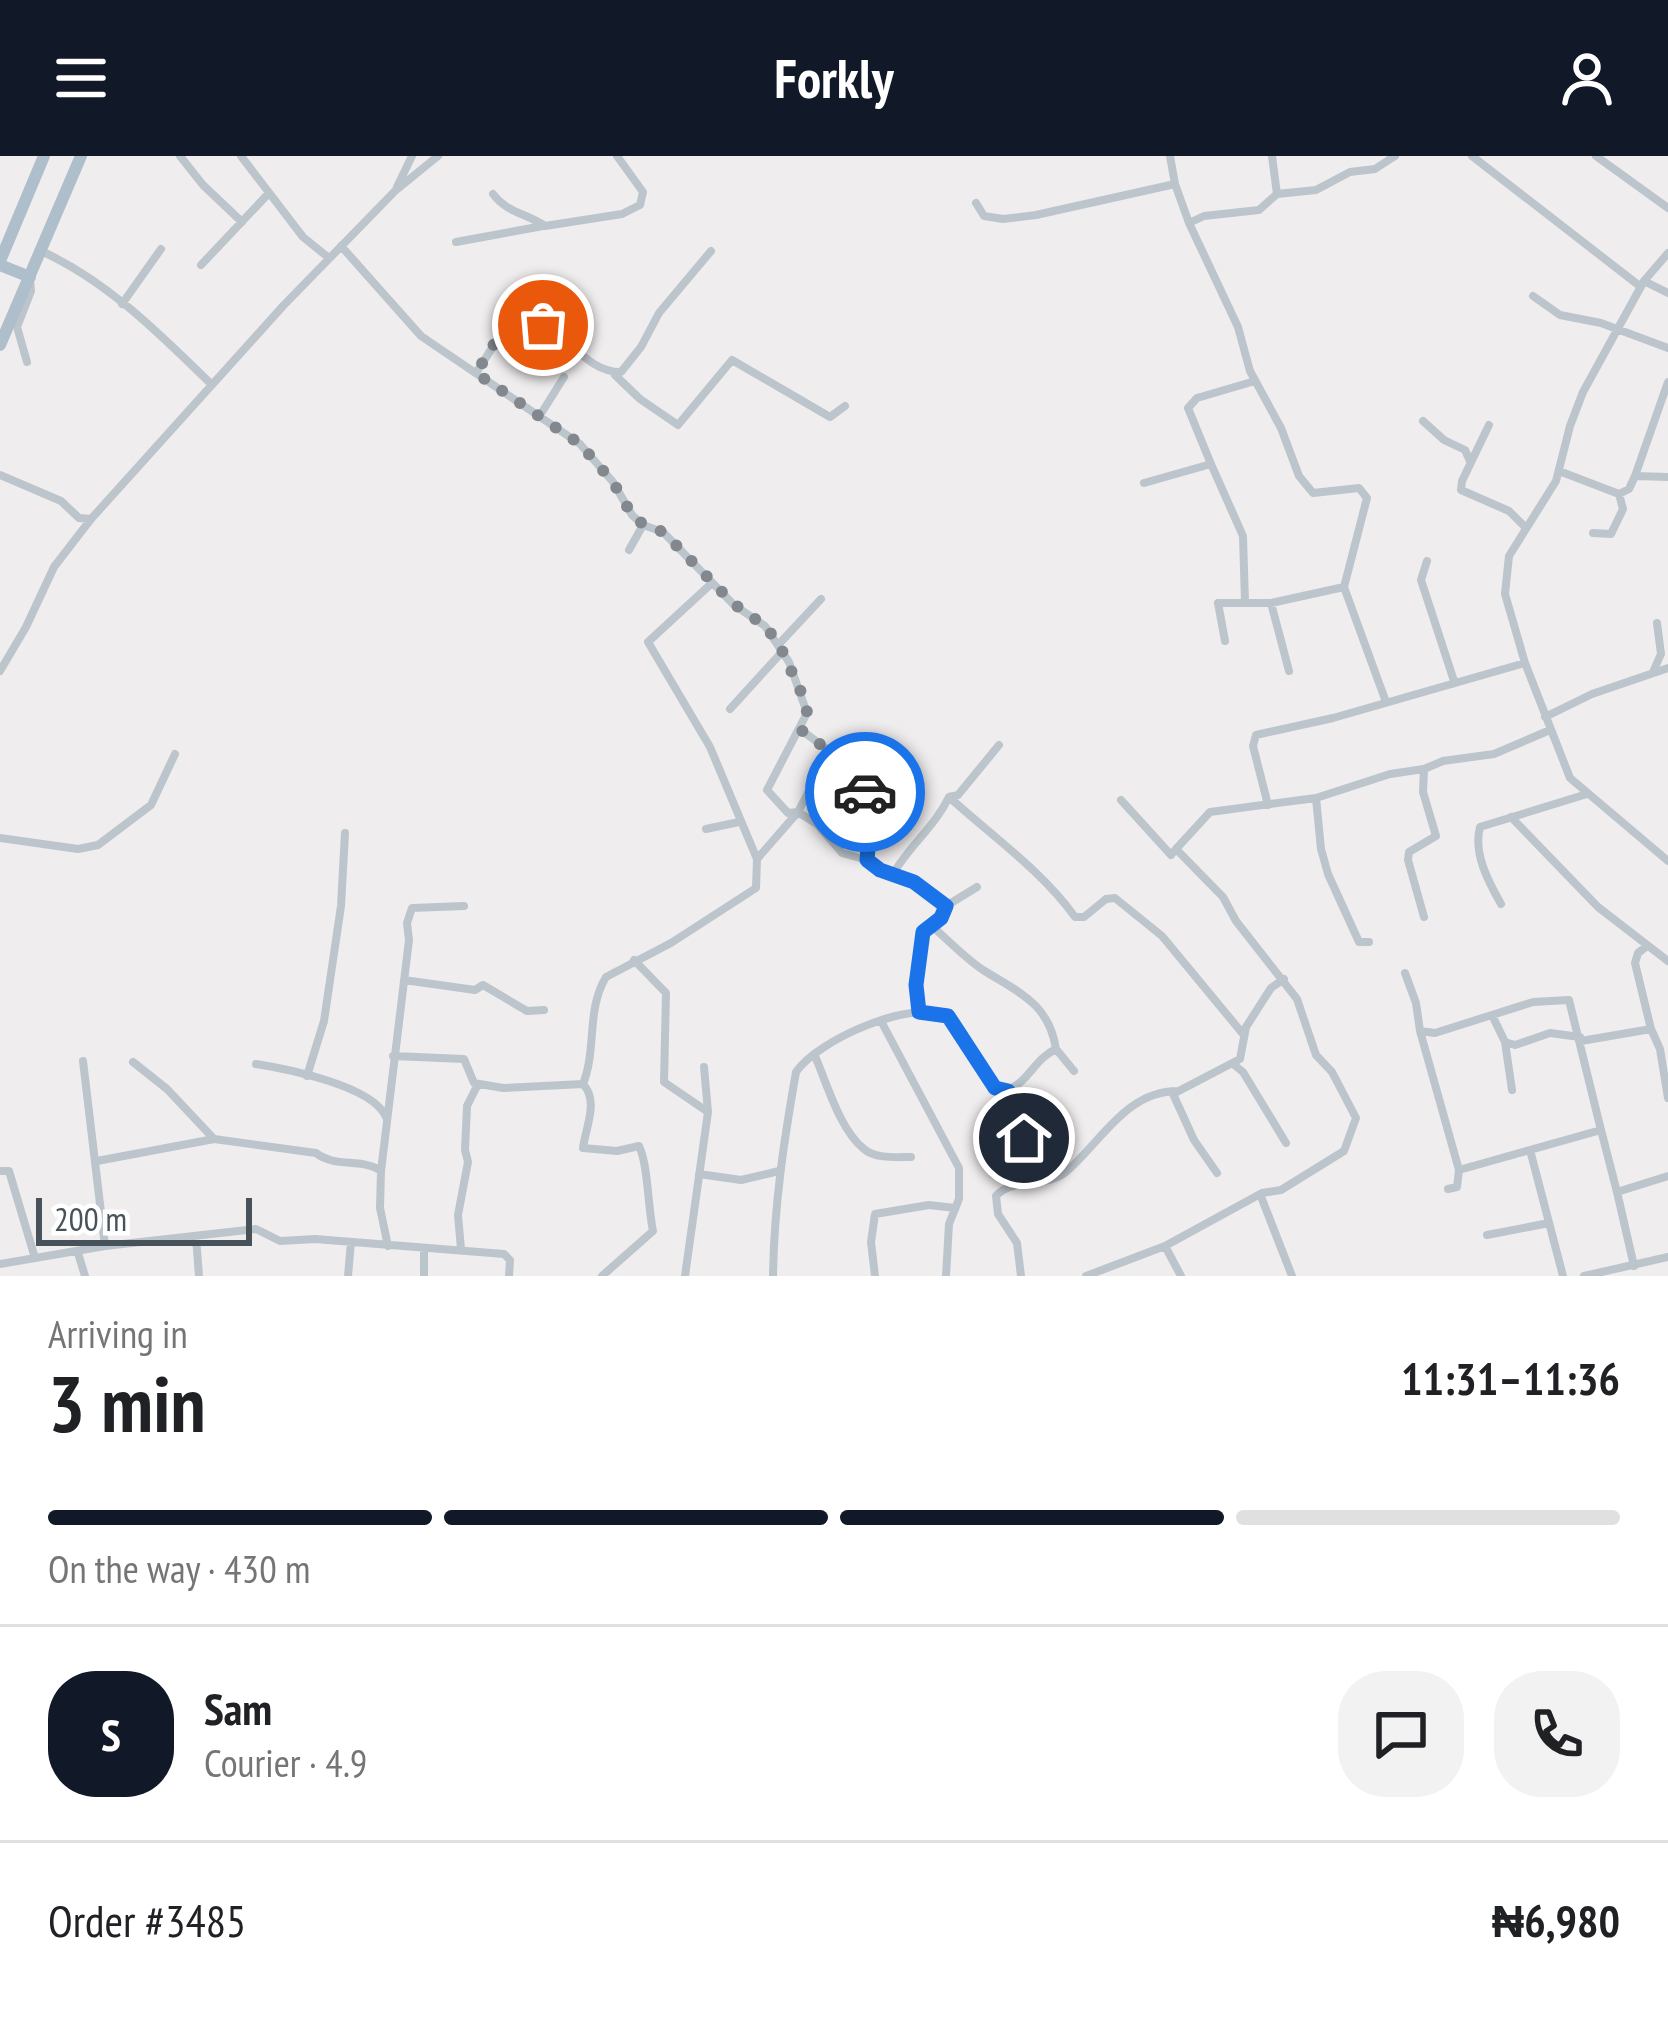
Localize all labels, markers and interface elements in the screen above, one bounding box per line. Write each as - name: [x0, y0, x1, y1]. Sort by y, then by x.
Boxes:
- text: Forkly: [774, 43, 894, 113]
- icon: menu: [48, 45, 114, 111]
- icon: person: [1554, 45, 1620, 111]
- pin: [492, 274, 594, 376]
- icon: bag: [510, 292, 576, 358]
- courier: [805, 732, 925, 852]
- icon: car: [832, 759, 898, 825]
- pin: [973, 1087, 1075, 1189]
- icon: home: [991, 1105, 1057, 1171]
- scale bar: [36, 1192, 252, 1245]
- text: 200 m: [54, 1197, 127, 1240]
- text: Arriving in: [48, 1308, 188, 1359]
- text: 11:31–11:36: [1401, 1349, 1620, 1407]
- text: 3 min: [48, 1353, 206, 1454]
- text: On the way · 430 m: [48, 1543, 310, 1594]
- button: chat: [1338, 1671, 1464, 1797]
- button: phone: [1494, 1671, 1620, 1797]
- text: Sam: [204, 1679, 272, 1737]
- text: S: [101, 1705, 121, 1763]
- text: Courier · 4.9: [204, 1737, 367, 1788]
- text: Order #3485: [48, 1891, 246, 1949]
- text: ₦6,980: [1492, 1891, 1620, 1949]

